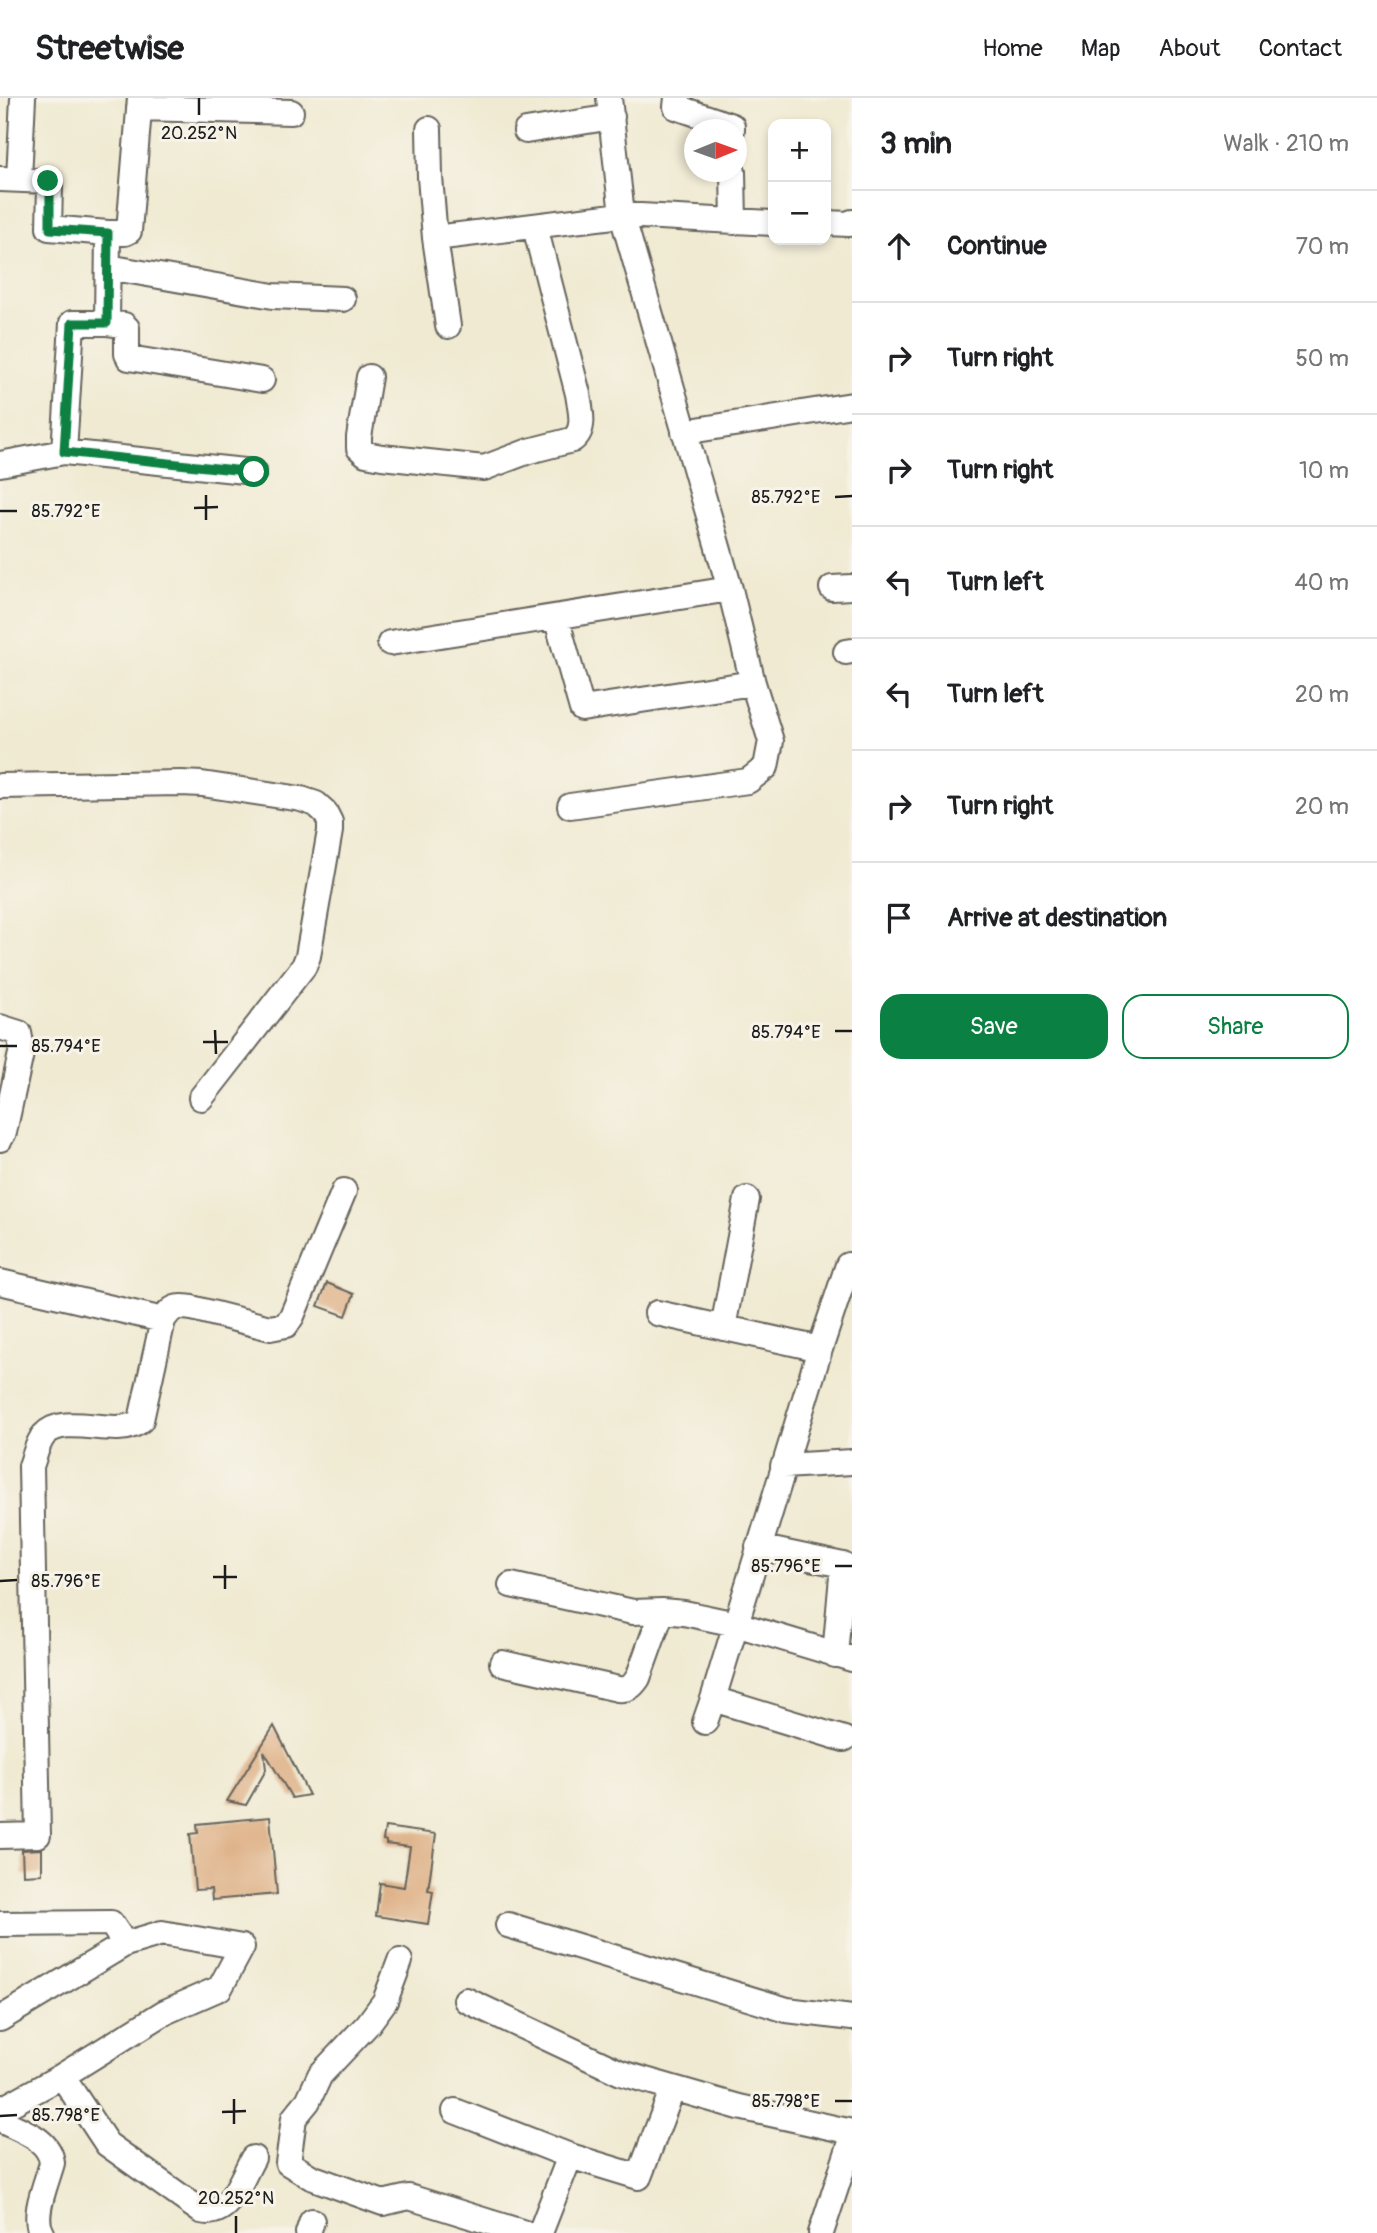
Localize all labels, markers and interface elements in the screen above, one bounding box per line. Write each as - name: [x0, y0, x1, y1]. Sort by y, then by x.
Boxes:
- text: Streetwise: [35, 28, 184, 69]
- text: Home: [982, 34, 1043, 63]
- text: Map: [1081, 34, 1121, 63]
- text: About: [1159, 34, 1221, 63]
- text: Contact: [1259, 34, 1342, 63]
- north arrow: [684, 119, 747, 182]
- map controls: [768, 119, 831, 245]
- button: +: [768, 119, 831, 182]
- text: 20.252°N: [161, 122, 237, 145]
- text: 3 min: [880, 125, 952, 162]
- text: Walk · 210 m: [1223, 129, 1349, 158]
- route end: [32, 165, 63, 196]
- button: −: [768, 182, 831, 245]
- icon: ahead: [880, 227, 918, 265]
- text: Continue: [947, 230, 1047, 262]
- text: 70 m: [1296, 232, 1349, 261]
- icon: right: [880, 339, 918, 377]
- text: Turn right: [947, 342, 1053, 374]
- text: 50 m: [1295, 344, 1349, 373]
- icon: right: [880, 451, 918, 489]
- text: Turn right: [947, 454, 1053, 486]
- route start: [238, 456, 269, 487]
- text: 10 m: [1299, 456, 1349, 485]
- text: 85.792°E: [752, 486, 820, 509]
- text: 85.792°E: [32, 500, 100, 523]
- icon: left: [880, 563, 918, 601]
- text: Turn left: [947, 566, 1043, 598]
- text: 40 m: [1295, 568, 1349, 597]
- icon: left: [880, 675, 918, 713]
- text: Turn left: [947, 678, 1043, 710]
- text: 20 m: [1295, 680, 1349, 709]
- icon: right: [880, 787, 918, 825]
- text: Turn right: [947, 790, 1053, 822]
- text: 20 m: [1295, 792, 1349, 821]
- icon: arrive: [880, 899, 918, 937]
- text: Arrive at destination: [947, 902, 1167, 934]
- button: Save: [880, 994, 1108, 1059]
- button: Share: [1122, 994, 1349, 1059]
- text: 85.794°E: [751, 1021, 821, 1044]
- text: 85.794°E: [31, 1035, 101, 1058]
- text: 85.796°E: [751, 1555, 821, 1578]
- text: 85.796°E: [31, 1570, 101, 1593]
- text: 85.798°E: [752, 2090, 820, 2113]
- text: 85.798°E: [32, 2104, 100, 2127]
- text: 20.252°N: [198, 2187, 274, 2210]

